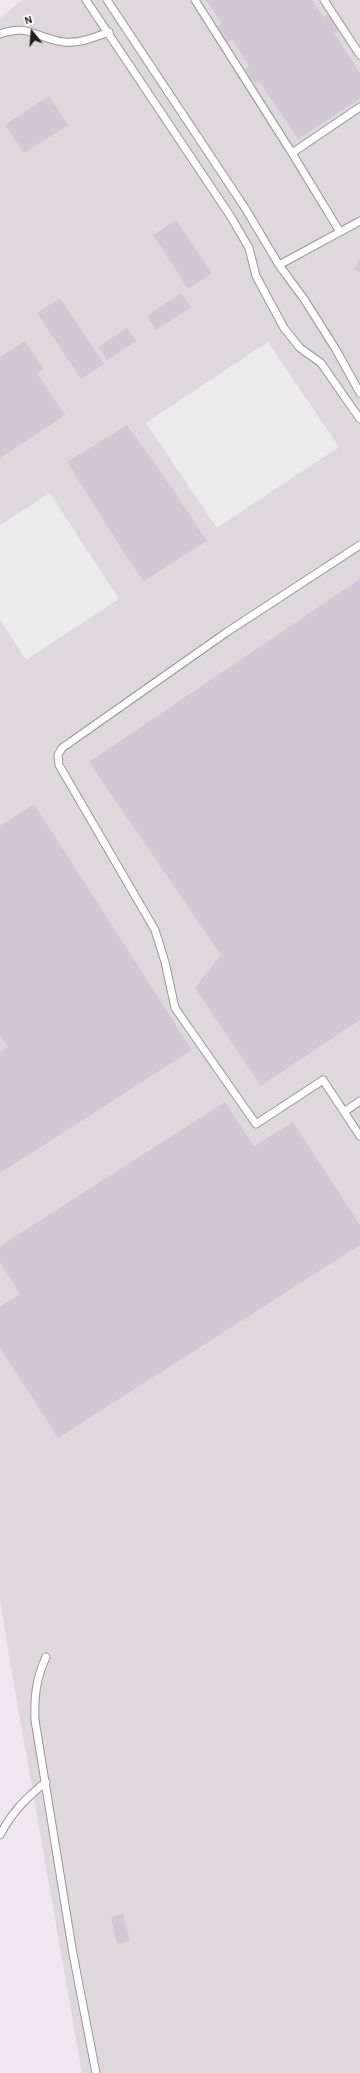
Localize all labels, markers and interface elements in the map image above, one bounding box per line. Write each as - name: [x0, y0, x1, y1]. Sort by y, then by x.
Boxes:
- north arrow: [12, 12, 52, 52]
- text: N: [23, 14, 34, 26]

